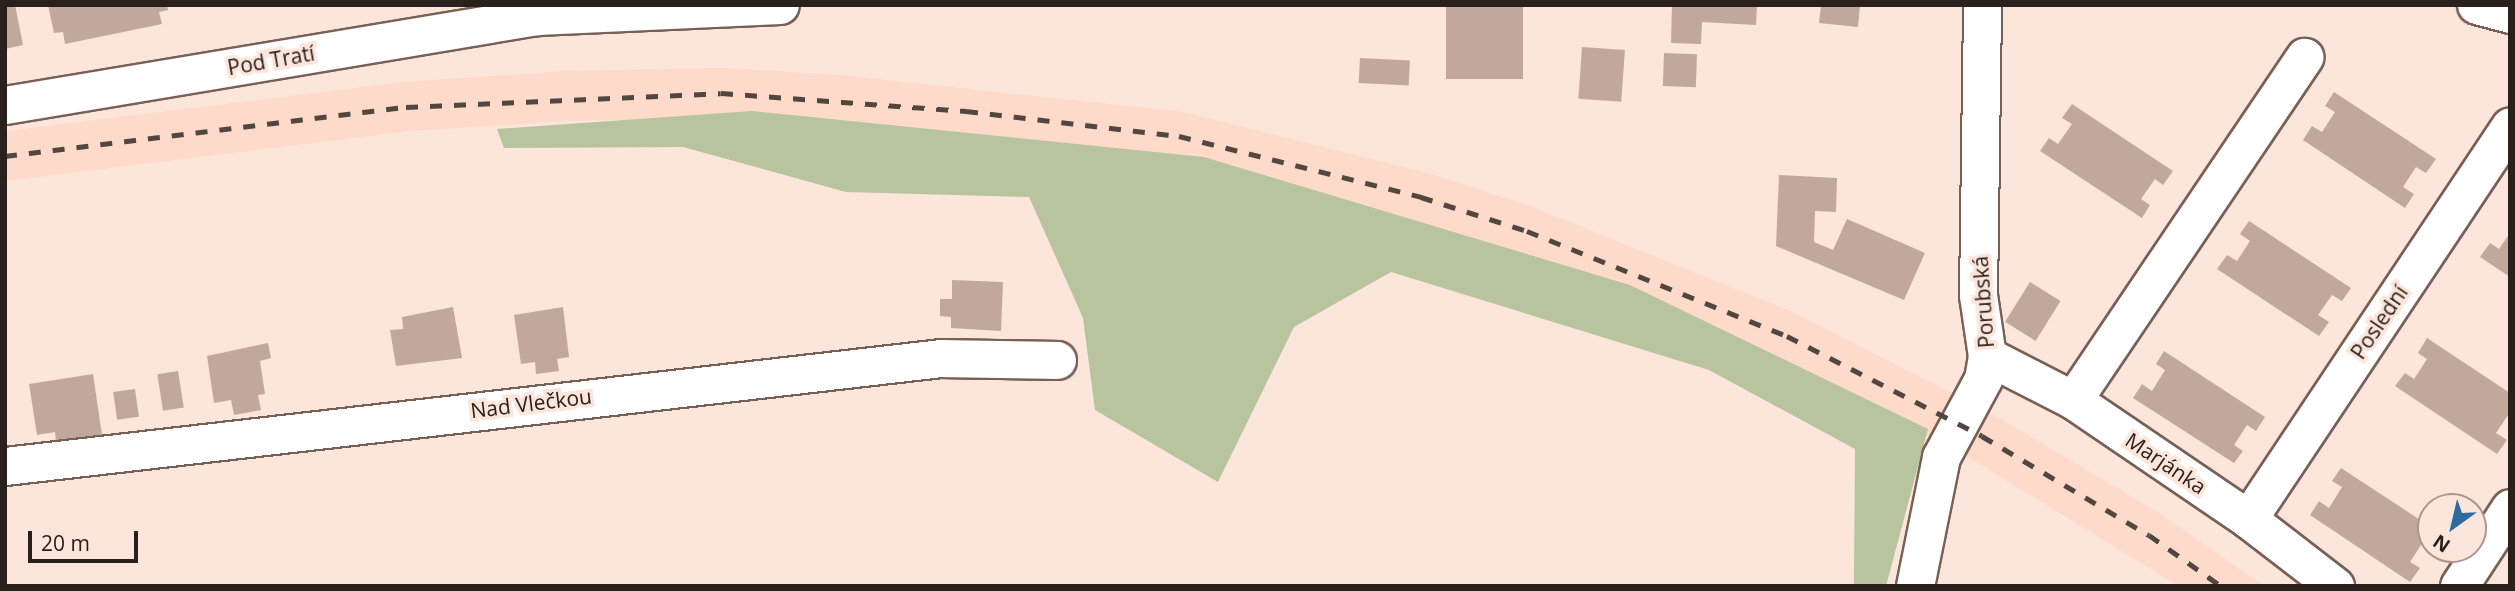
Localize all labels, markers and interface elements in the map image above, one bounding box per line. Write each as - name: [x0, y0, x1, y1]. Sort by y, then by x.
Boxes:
- street label: Pod Tratí: [225, 40, 317, 80]
- street label: Porubská: [1967, 255, 1999, 349]
- street label: Poslední: [2345, 280, 2413, 364]
- street label: Nad Vlečkou: [469, 383, 593, 423]
- street label: Marjánka: [2121, 427, 2211, 499]
- north arrow: [2417, 493, 2487, 563]
- scale bar: [32, 518, 142, 562]
- text: 20 m: [41, 529, 90, 557]
- text: N: [2428, 529, 2455, 559]

